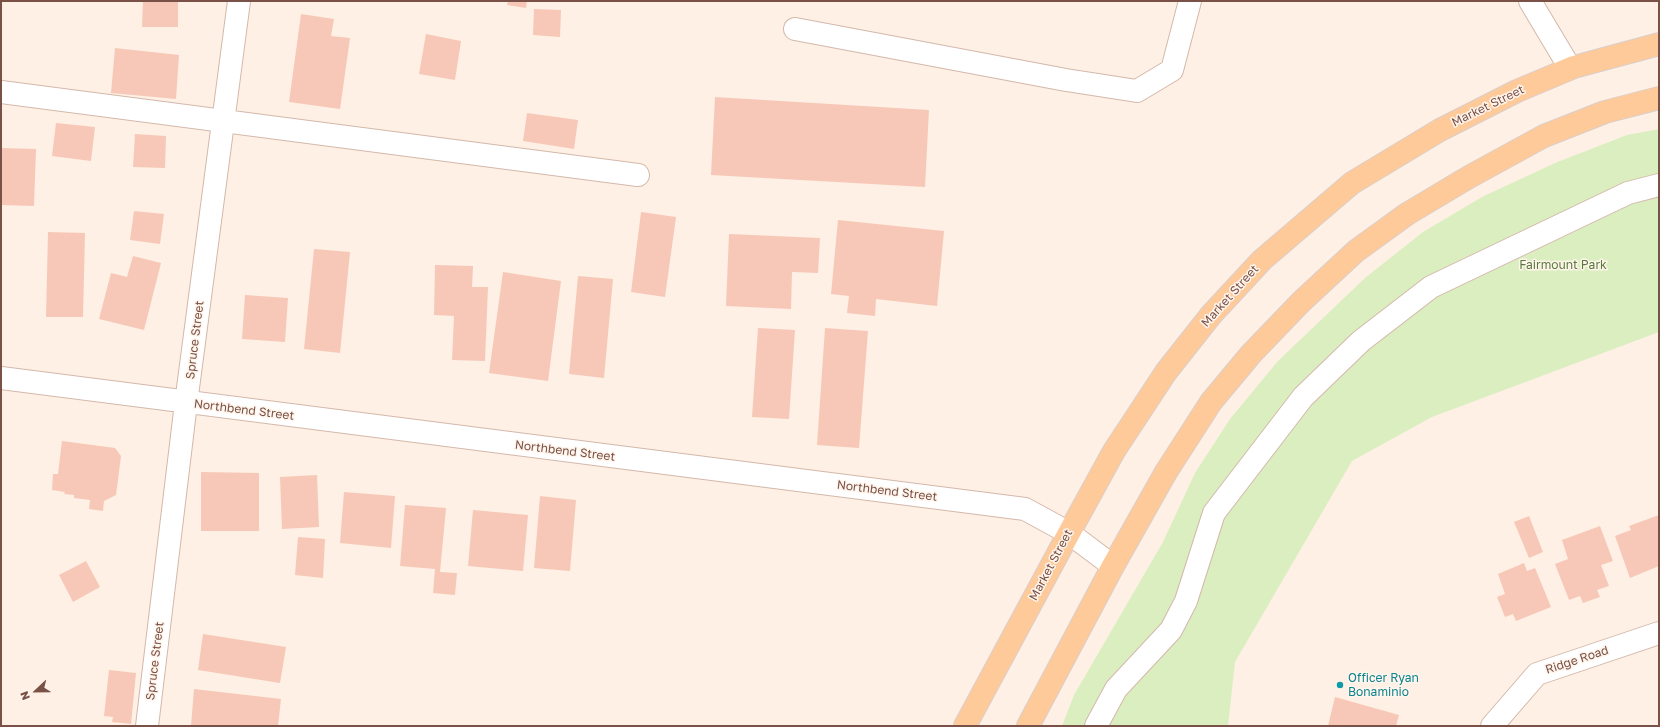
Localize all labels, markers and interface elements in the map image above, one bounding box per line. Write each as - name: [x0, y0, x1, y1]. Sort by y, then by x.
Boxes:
- street label: Market Street: [1450, 82, 1526, 130]
- park label: Fairmount Park: [1519, 258, 1607, 272]
- street label: Market Street: [1198, 262, 1262, 330]
- street label: Spruce Street: [183, 300, 207, 380]
- street label: Northbend Street: [193, 397, 295, 423]
- street label: Northbend Street: [514, 438, 616, 464]
- street label: Northbend Street: [836, 478, 938, 504]
- street label: Market Street: [1026, 527, 1076, 603]
- street label: Spruce Street: [143, 621, 167, 701]
- street label: Ridge Road: [1544, 643, 1610, 677]
- north arrow: [16, 671, 56, 711]
- place label: Officer Ryan Bonaminio: [1348, 671, 1419, 699]
- marker: Officer Ryan Bonaminio: [1335, 680, 1345, 690]
- text: N: [17, 689, 32, 702]

